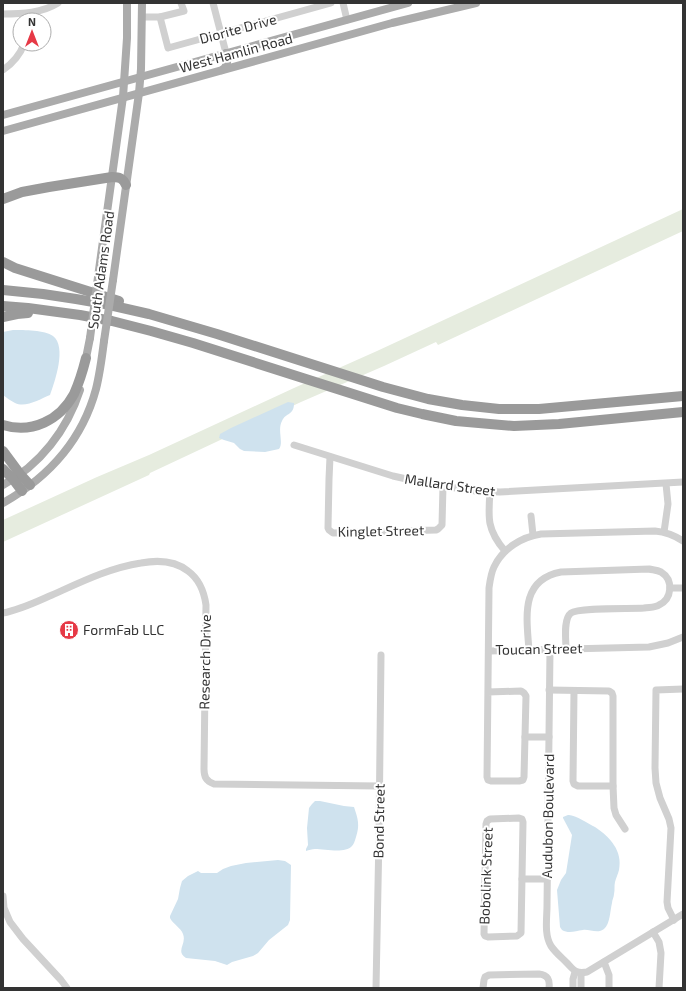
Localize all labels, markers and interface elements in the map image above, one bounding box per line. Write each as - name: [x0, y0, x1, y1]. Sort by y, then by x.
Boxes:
- street label: Diorite Drive: [198, 10, 278, 47]
- north arrow: [12, 12, 52, 52]
- text: N: [28, 15, 36, 28]
- street label: West Hamlin Road: [177, 29, 294, 76]
- street label: South Adams Road: [84, 210, 117, 330]
- street label: Mallard Street: [404, 470, 497, 499]
- street label: Kinglet Street: [337, 521, 425, 540]
- street label: Research Drive: [195, 614, 214, 710]
- building icon: FormFab LLC: [58, 619, 80, 641]
- place label: FormFab LLC: [83, 621, 164, 638]
- street label: Toucan Street: [495, 639, 583, 658]
- street label: Audubon Boulevard: [538, 754, 557, 878]
- street label: Bond Street: [369, 783, 388, 859]
- street label: Bobolink Street: [475, 827, 496, 925]

